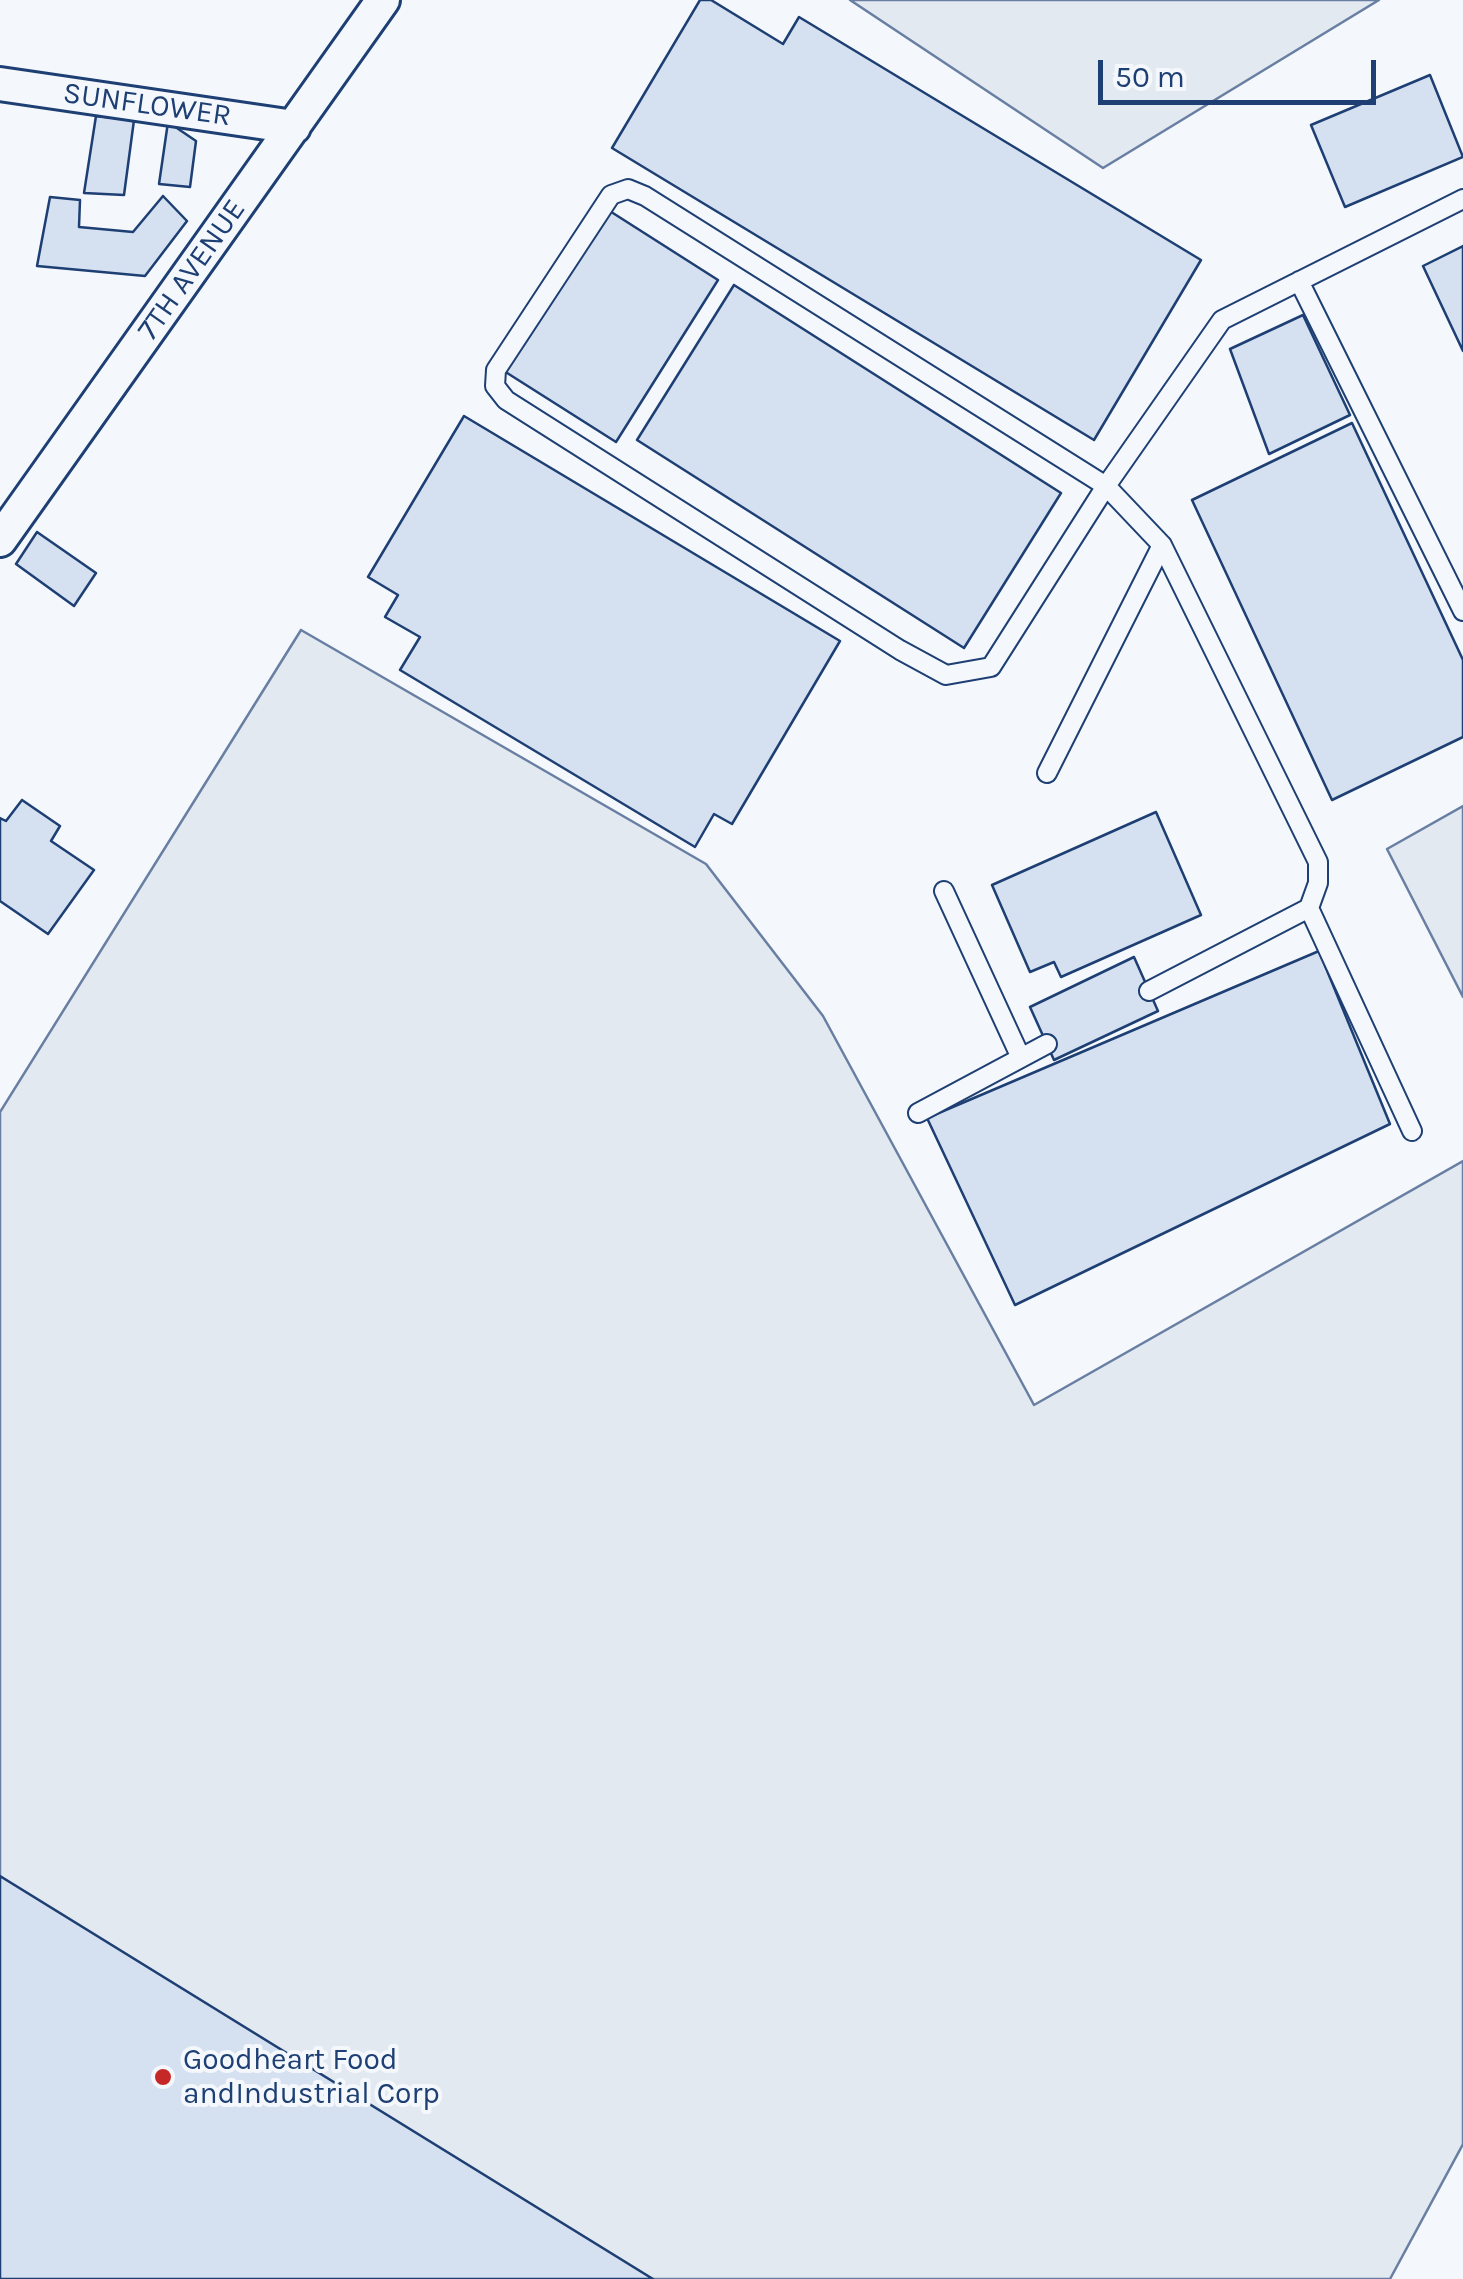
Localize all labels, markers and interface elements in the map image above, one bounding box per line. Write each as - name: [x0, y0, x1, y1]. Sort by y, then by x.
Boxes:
- scale bar: [1103, 40, 1380, 102]
- text: 50 m: [1115, 59, 1185, 95]
- street label: SUNFLOWER: [61, 75, 233, 135]
- street label: 7TH AVENUE: [130, 193, 254, 347]
- place label: Goodheart Food andIndustrial Corp: [183, 2042, 440, 2112]
- marker: Goodheart Food andIndustrial Corp: [152, 2066, 174, 2088]

